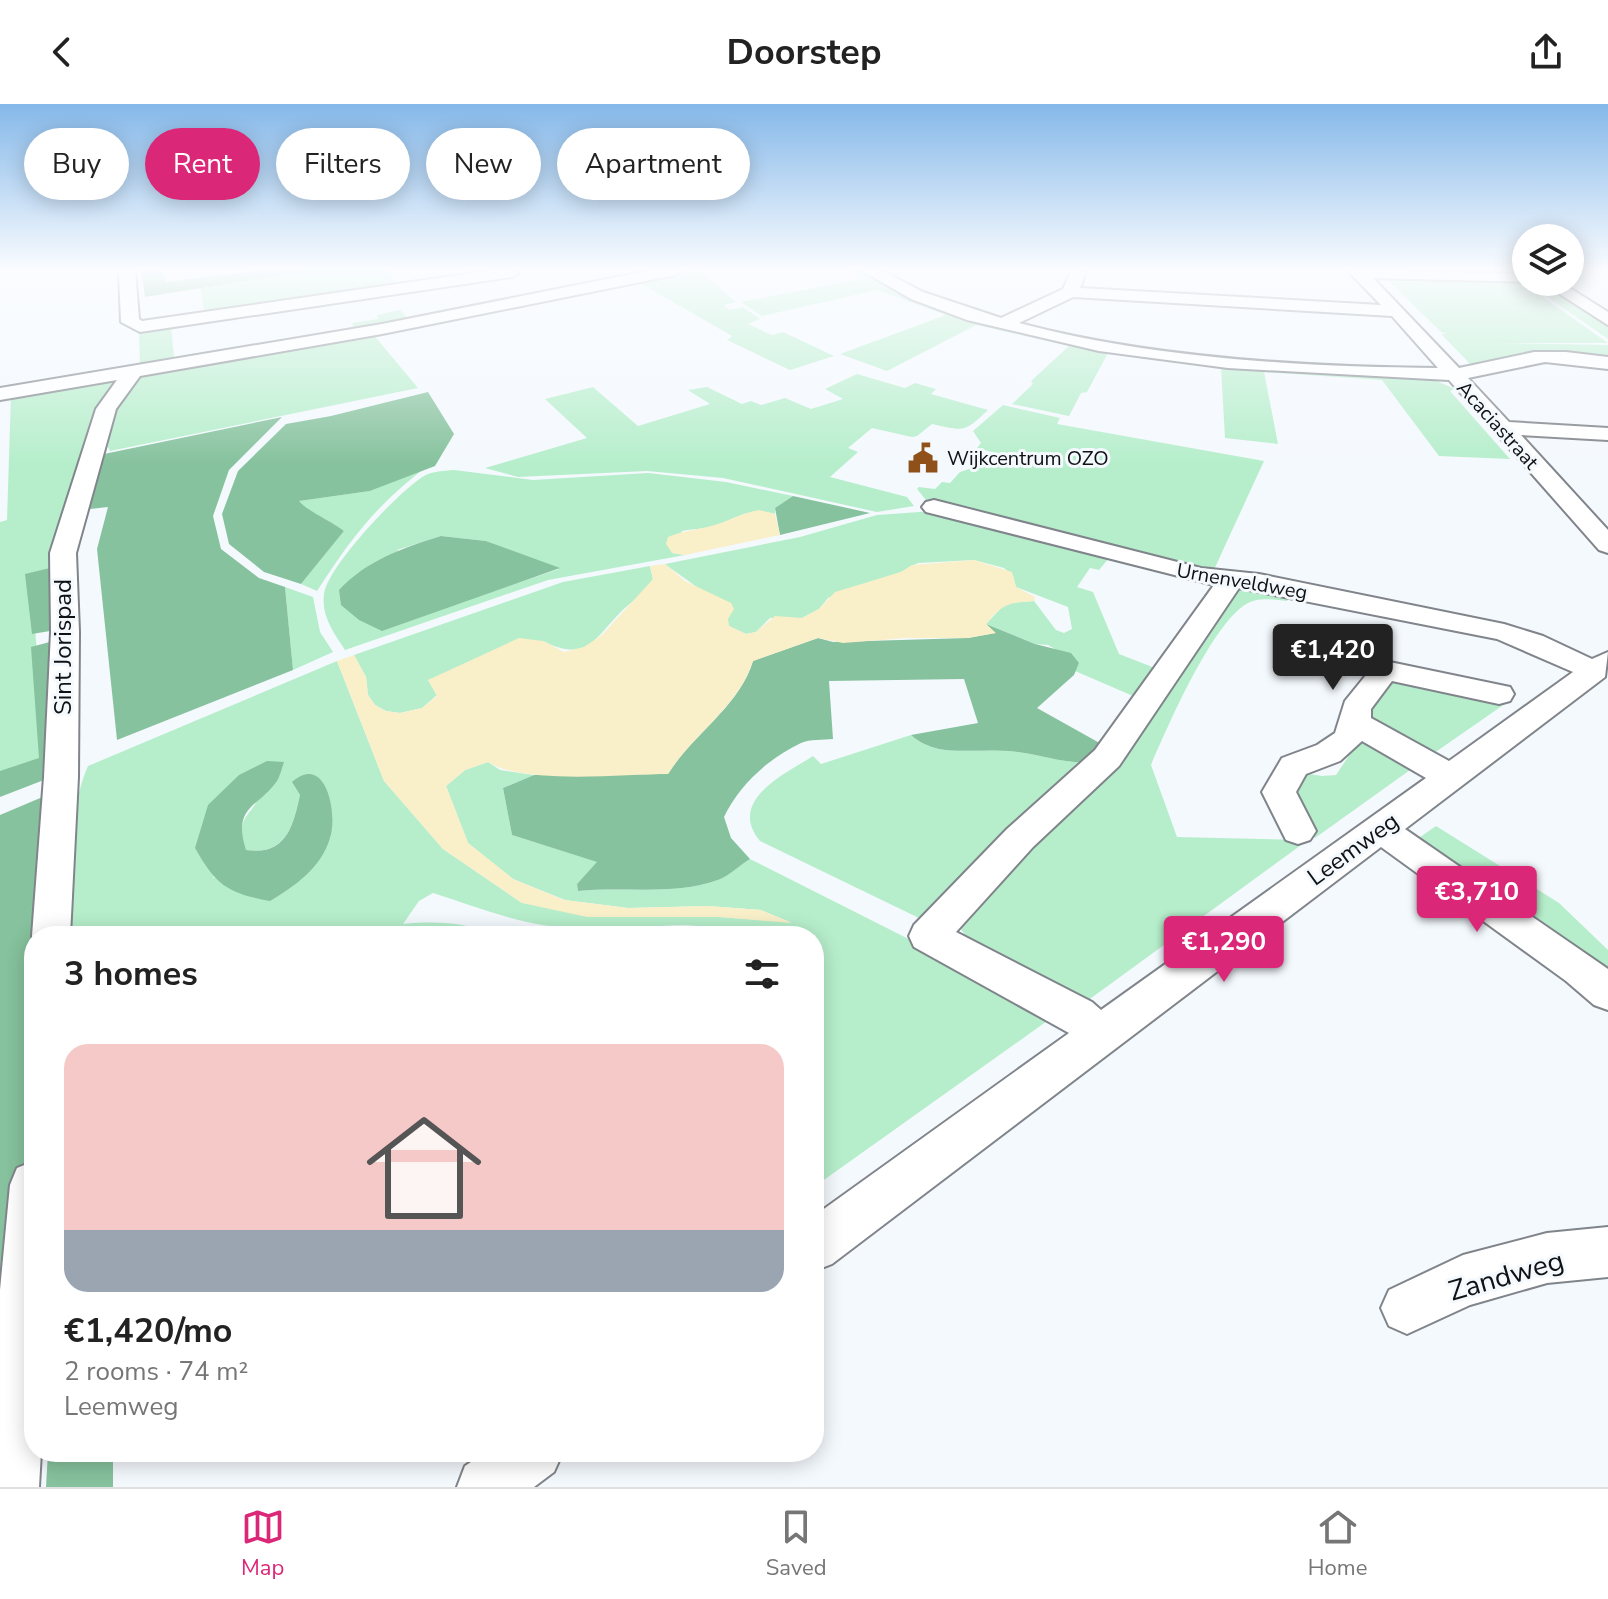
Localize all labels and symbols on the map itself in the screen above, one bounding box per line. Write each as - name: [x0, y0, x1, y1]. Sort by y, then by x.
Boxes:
- street label: Acaciastraat: [1451, 375, 1545, 476]
- public building icon: Wijkcentrum OZO: [906, 441, 940, 475]
- place label: Wijkcentrum OZO: [947, 445, 1109, 472]
- street label: Urnenveldweg: [1174, 557, 1309, 606]
- street label: Sint Jorispad: [47, 579, 79, 715]
- pin: €1,420: [1268, 624, 1398, 692]
- street label: Leemweg: [1301, 805, 1405, 893]
- pin: €3,710: [1412, 866, 1542, 934]
- pin: €1,290: [1159, 916, 1289, 984]
- street label: Zandweg: [1444, 1241, 1568, 1310]

